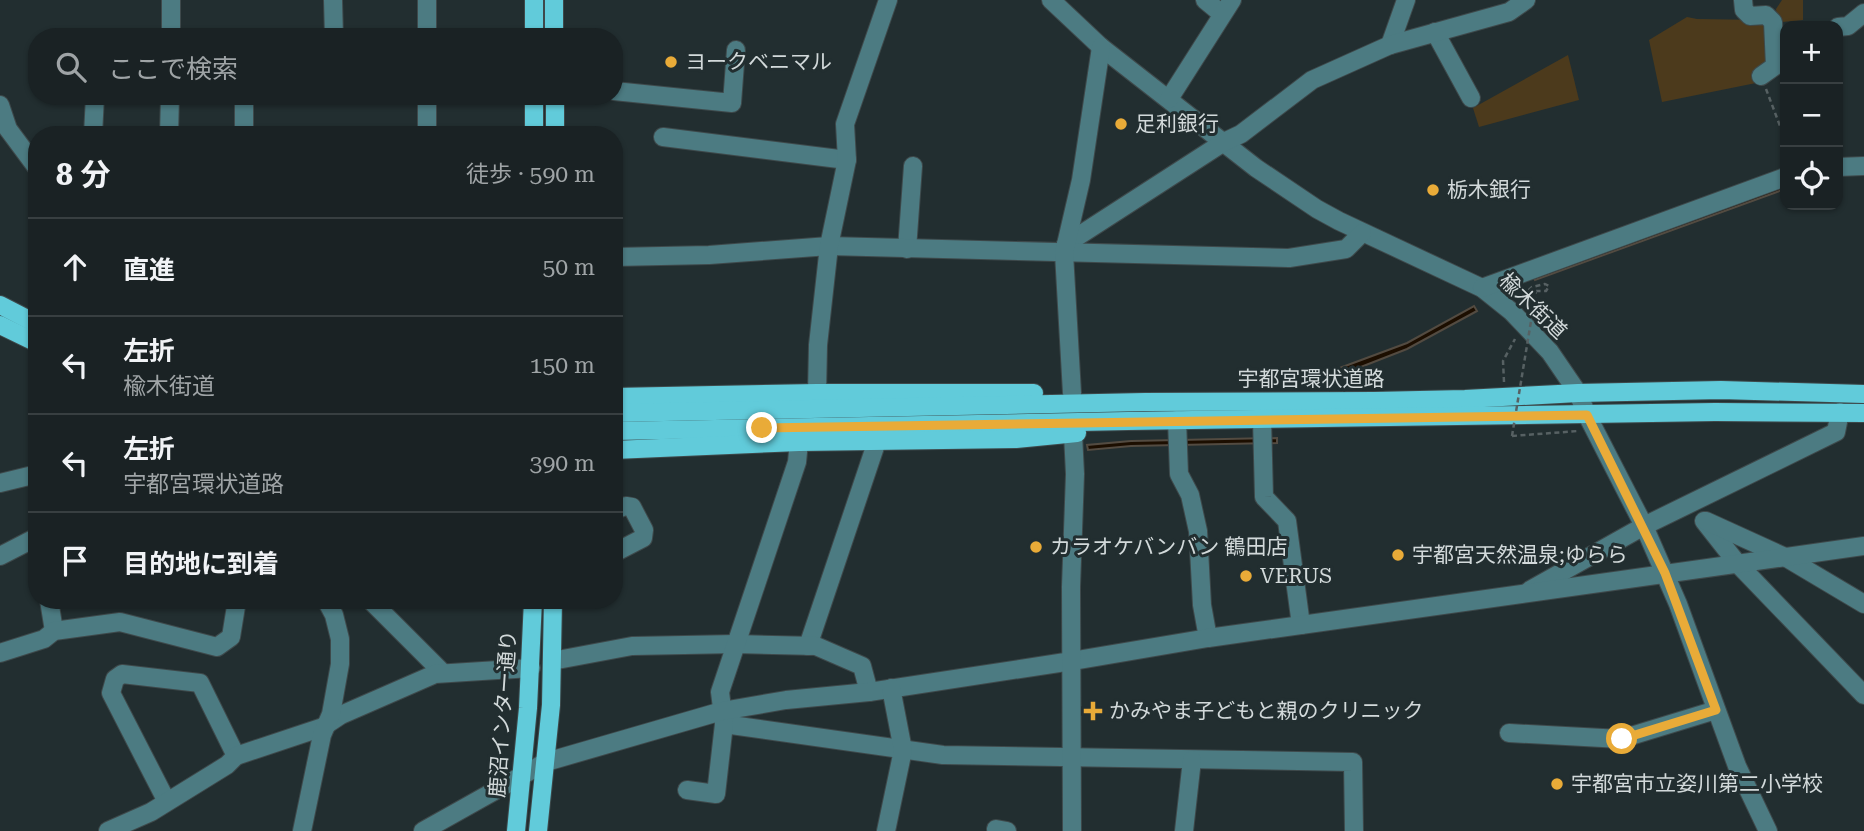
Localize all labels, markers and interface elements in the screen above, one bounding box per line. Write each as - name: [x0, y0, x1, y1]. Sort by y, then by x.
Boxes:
- map controls: [1780, 21, 1843, 210]
- button: +: [1780, 21, 1843, 84]
- search box: [28, 28, 623, 105]
- icon: search: [52, 48, 90, 86]
- place label: ヨークベニマル: [685, 50, 832, 74]
- text: ここで検索: [108, 54, 238, 84]
- marker: ヨークベニマル: [663, 54, 679, 70]
- button: −: [1780, 84, 1843, 147]
- place label: 足利銀行: [1135, 112, 1219, 136]
- marker: 足利銀行: [1113, 116, 1129, 132]
- button: locate: [1780, 147, 1843, 210]
- text: 8 分: [56, 157, 110, 192]
- text: 徒歩 · 590 m: [466, 161, 595, 188]
- place label: 栃木銀行: [1447, 178, 1531, 202]
- marker: 栃木銀行: [1425, 182, 1441, 198]
- icon: ahead: [56, 248, 94, 286]
- text: 50 m: [542, 254, 595, 281]
- text: 直進: [123, 255, 175, 285]
- street label: 楡木街道: [1494, 268, 1572, 344]
- text: 左折: [123, 336, 175, 366]
- icon: left: [56, 346, 94, 384]
- text: 150 m: [530, 352, 595, 379]
- street label: 宇都宮環状道路: [1238, 367, 1385, 391]
- text: 楡木街道: [123, 373, 215, 400]
- route end: [746, 412, 777, 443]
- text: 左折: [123, 434, 175, 464]
- icon: left: [56, 444, 94, 482]
- text: 390 m: [530, 450, 595, 477]
- text: 宇都宮環状道路: [123, 471, 284, 498]
- place label: カラオケバンバン 鶴田店: [1050, 535, 1288, 559]
- marker: カラオケバンバン 鶴田店: [1028, 539, 1044, 555]
- icon: arrive: [56, 542, 94, 580]
- place label: 宇都宮天然温泉;ゆらら: [1412, 543, 1628, 567]
- marker: 宇都宮天然温泉;ゆらら: [1390, 547, 1406, 563]
- text: 目的地に到着: [123, 549, 279, 579]
- place label: VERUS: [1260, 564, 1332, 588]
- marker: VERUS: [1238, 568, 1254, 584]
- street label: 鹿沼インター通り: [485, 629, 521, 799]
- place label: かみやま子どもと親のクリニック: [1109, 699, 1424, 723]
- marker: かみやま子どもと親のクリニック: [1083, 701, 1103, 721]
- route start: [1606, 723, 1637, 754]
- place label: 宇都宮市立姿川第二小学校: [1571, 772, 1823, 796]
- marker: 宇都宮市立姿川第二小学校: [1549, 776, 1565, 792]

